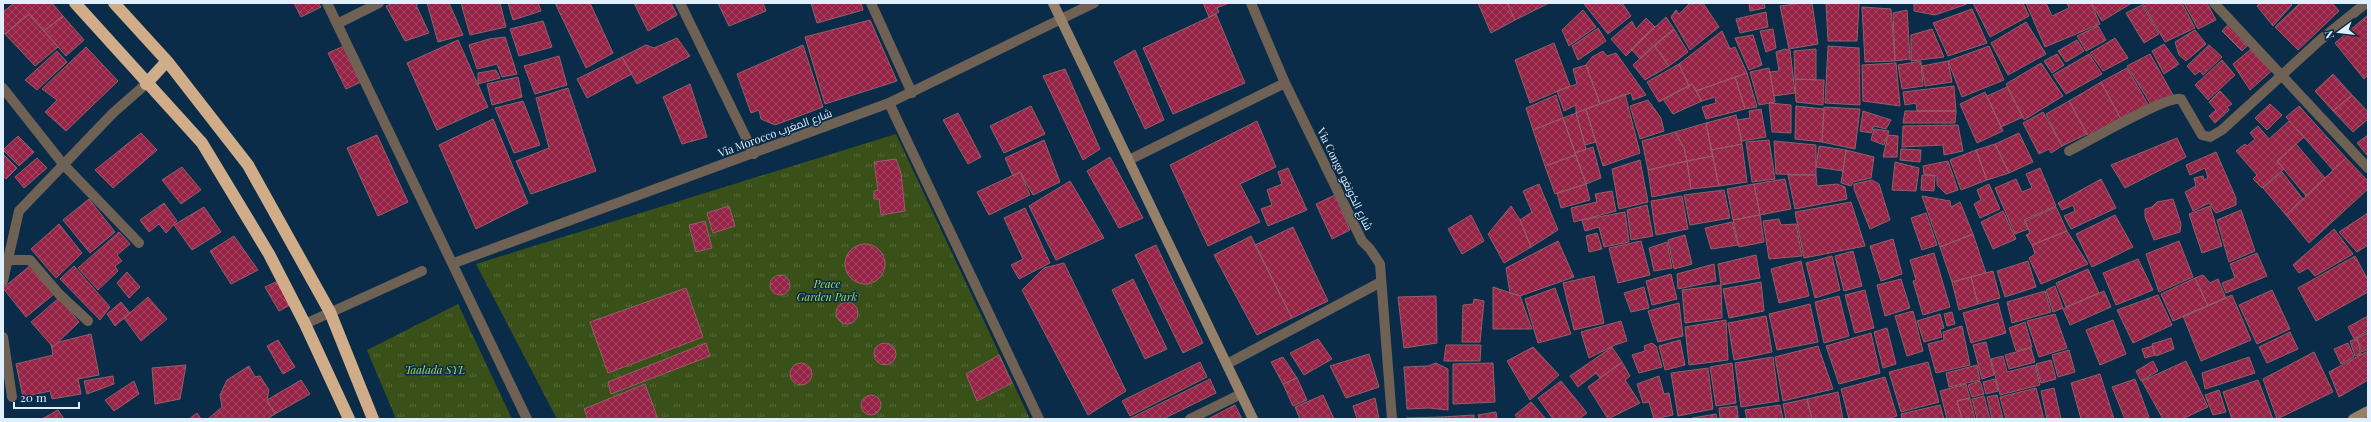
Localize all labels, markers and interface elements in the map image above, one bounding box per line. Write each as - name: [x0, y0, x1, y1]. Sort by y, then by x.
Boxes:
- north arrow: [2319, 12, 2359, 52]
- text: N: [2321, 29, 2337, 40]
- street label: Via Morocco شارع المغرب: [715, 105, 834, 161]
- street label: Via Congo شارع الكونغو: [1313, 124, 1377, 233]
- park label: Peace Garden Park: [797, 276, 857, 304]
- park label: Taalada SYL: [405, 362, 465, 377]
- scale bar: [14, 384, 79, 410]
- text: 20 m: [20, 389, 47, 405]

